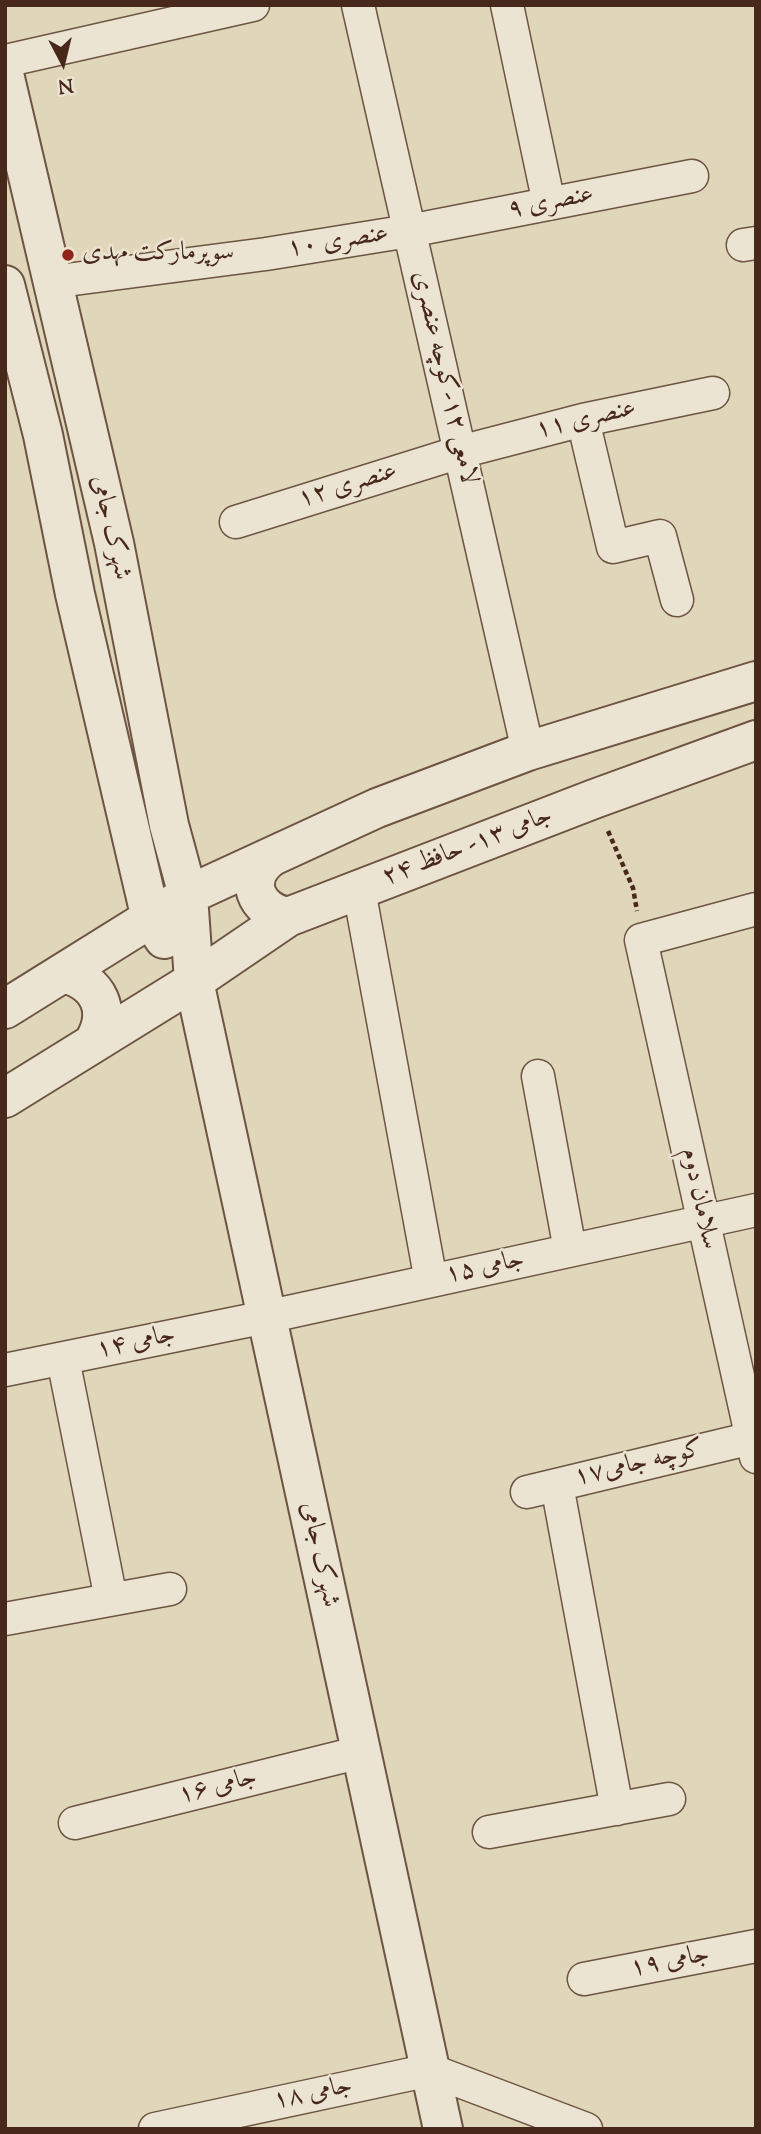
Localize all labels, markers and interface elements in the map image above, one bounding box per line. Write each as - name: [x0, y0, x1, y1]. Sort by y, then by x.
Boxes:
- north arrow: [28, 28, 98, 98]
- text: N: [56, 70, 75, 99]
- street label: ۹ عنصری: [505, 180, 597, 228]
- street label: ۱۰ عنصری: [285, 220, 391, 266]
- place label: سوپرمارکت مهدی: [82, 239, 234, 271]
- marker: سوپرمارکت مهدی: [60, 247, 76, 263]
- street label: لامعی ۱۲-کوچه عنصری: [403, 268, 483, 488]
- street label: ۱۱ عنصری: [533, 394, 639, 448]
- street label: ۱۲ عنصری: [295, 457, 401, 517]
- street label: شهرک جامی: [82, 472, 136, 584]
- street label: جامی ۱۳- حافظ ۲۴: [379, 801, 557, 895]
- street label: سلامان دوم: [672, 1145, 724, 1253]
- street label: ۱۵ جامی: [443, 1245, 527, 1293]
- street label: ۱۴ جامی: [94, 1320, 178, 1368]
- street label: کوچه جامی۱۷: [571, 1435, 707, 1495]
- street label: شهرک جامی: [292, 1499, 344, 1611]
- street label: ۱۶ جامی: [175, 1763, 261, 1813]
- street label: ۱۹ جامی: [628, 1940, 712, 1986]
- street label: ۱۸ جامی: [271, 2071, 355, 2119]

